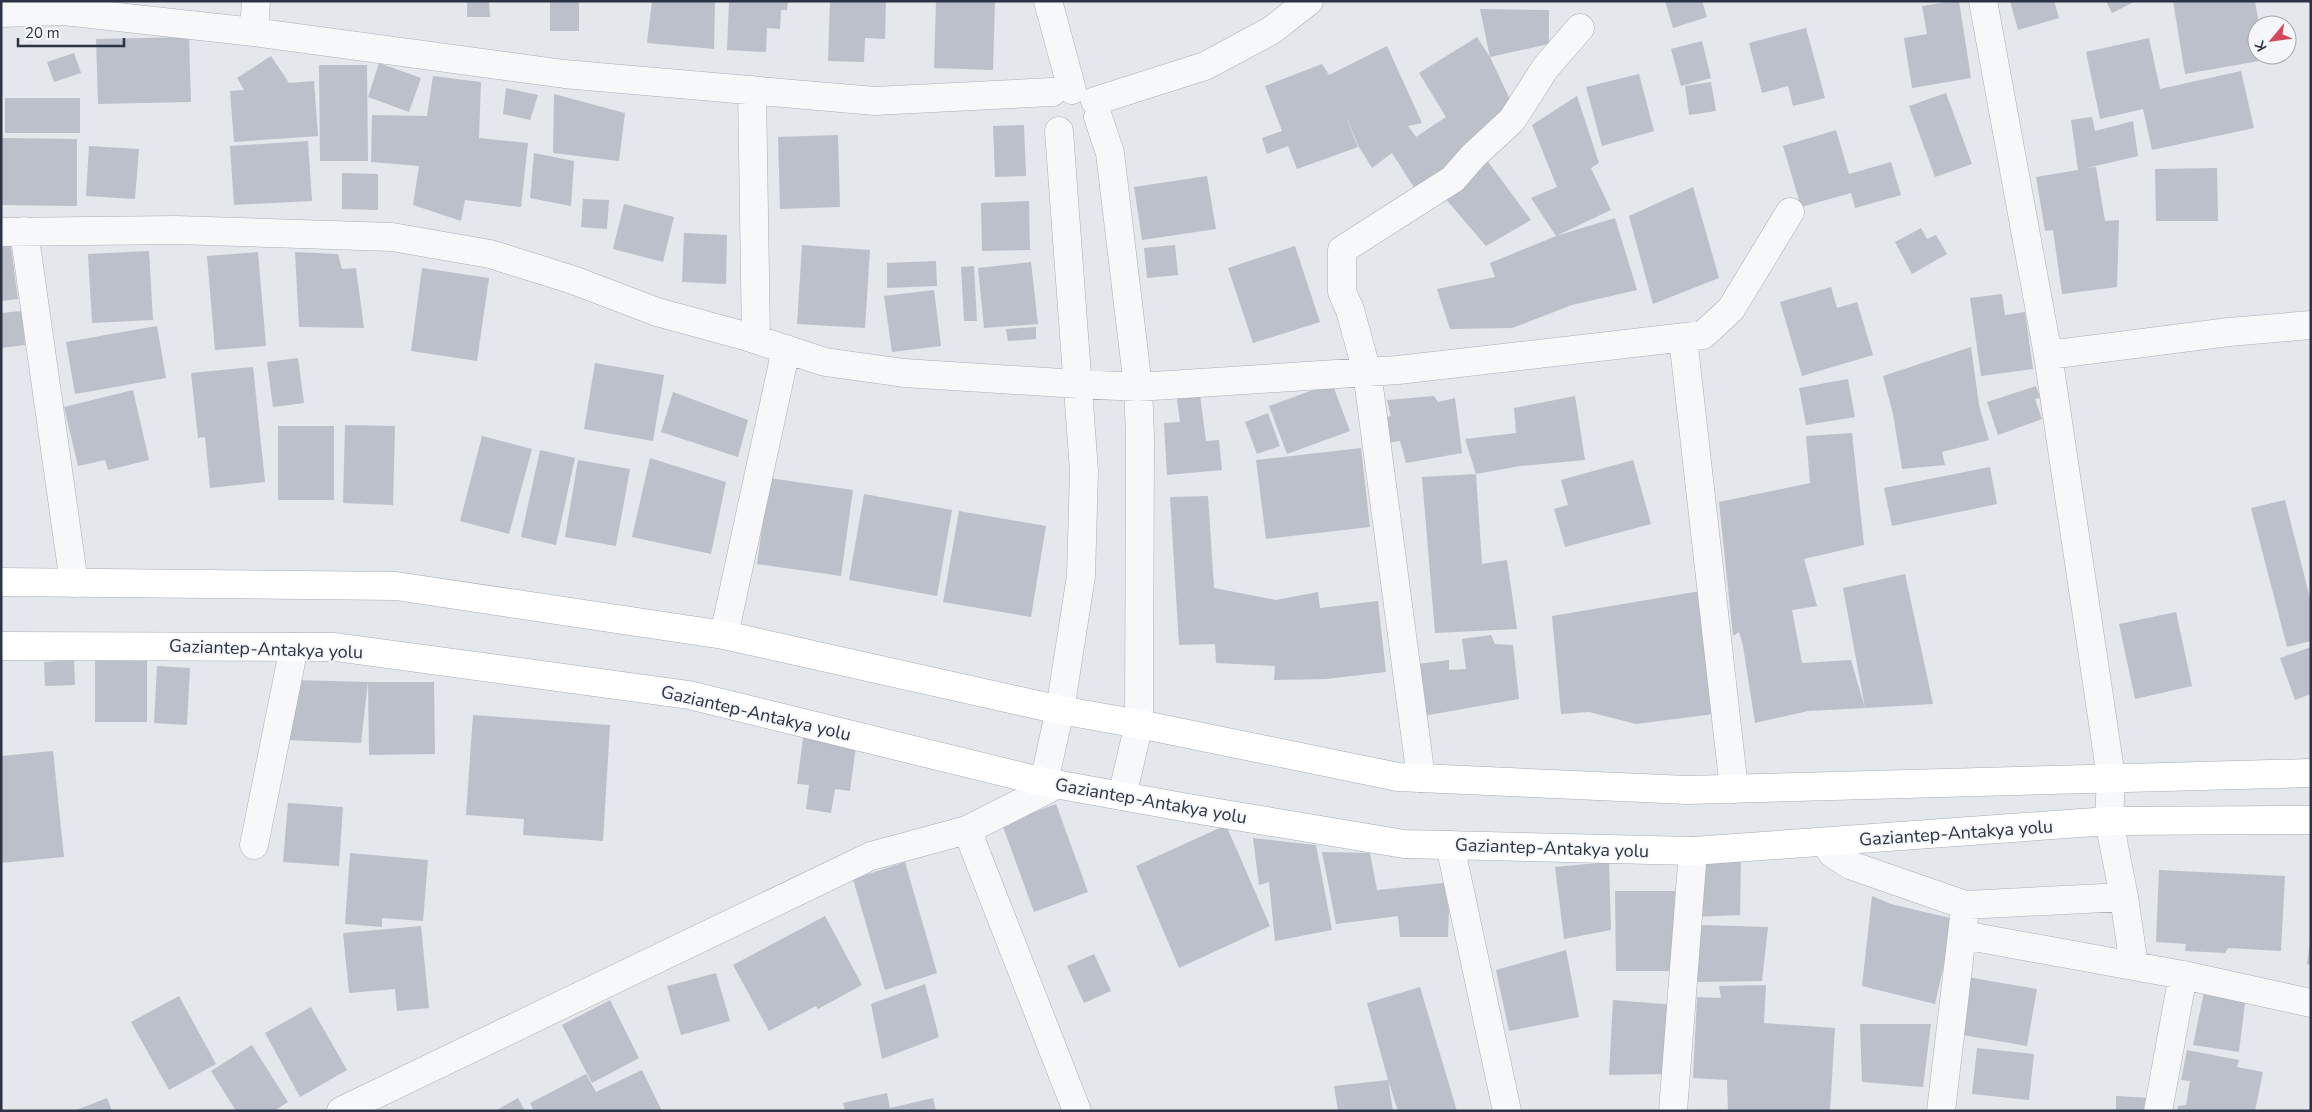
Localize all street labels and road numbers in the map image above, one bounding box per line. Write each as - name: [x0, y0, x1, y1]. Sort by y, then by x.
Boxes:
- street label: Gaziantep-Antakya yolu: [168, 634, 364, 664]
- street label: Gaziantep-Antakya yolu: [659, 679, 853, 747]
- street label: Gaziantep-Antakya yolu: [1053, 772, 1249, 830]
- street label: Gaziantep-Antakya yolu: [1858, 814, 2054, 852]
- street label: Gaziantep-Antakya yolu: [1454, 833, 1650, 863]

